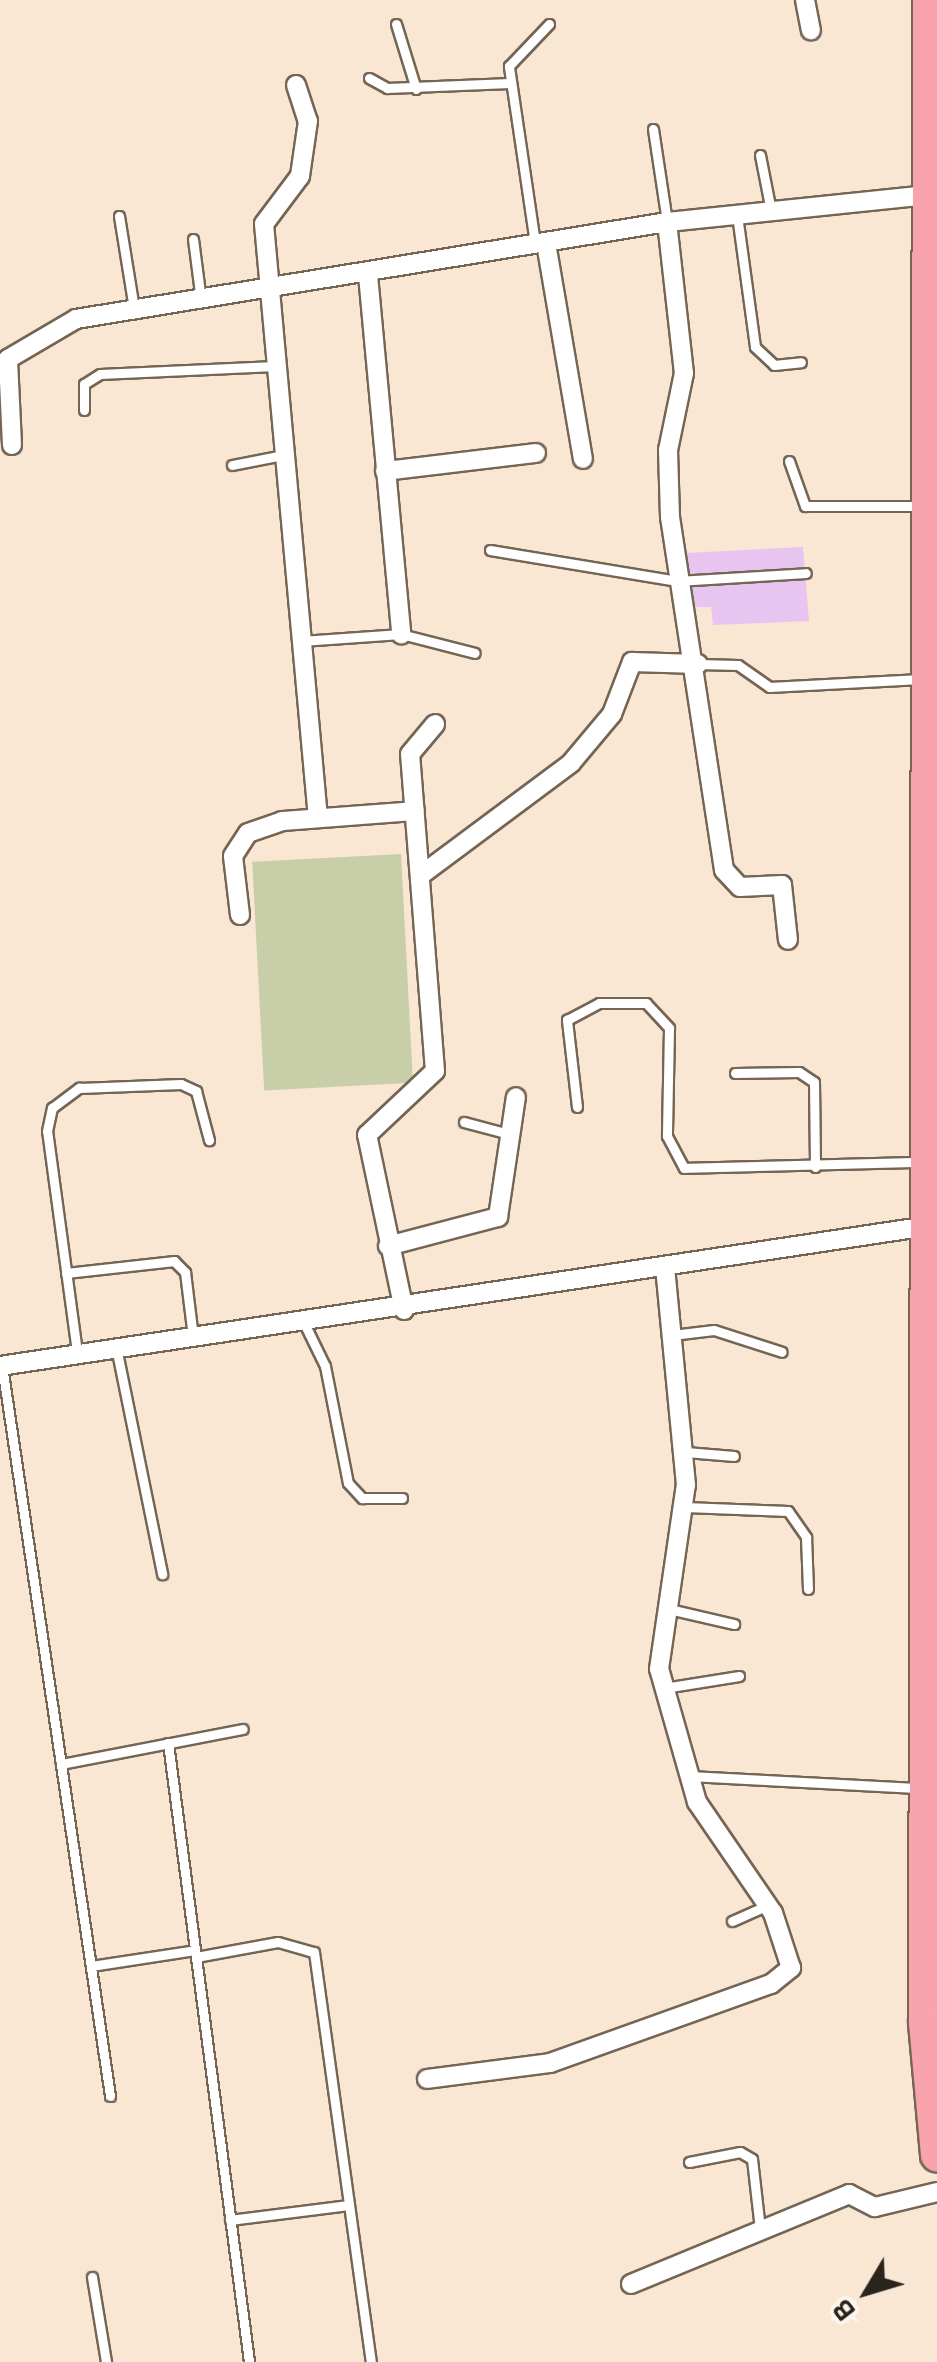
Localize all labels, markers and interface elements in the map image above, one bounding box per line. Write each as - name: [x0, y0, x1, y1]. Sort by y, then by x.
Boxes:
- north arrow: [817, 2242, 917, 2342]
- text: B: [824, 2293, 862, 2329]

